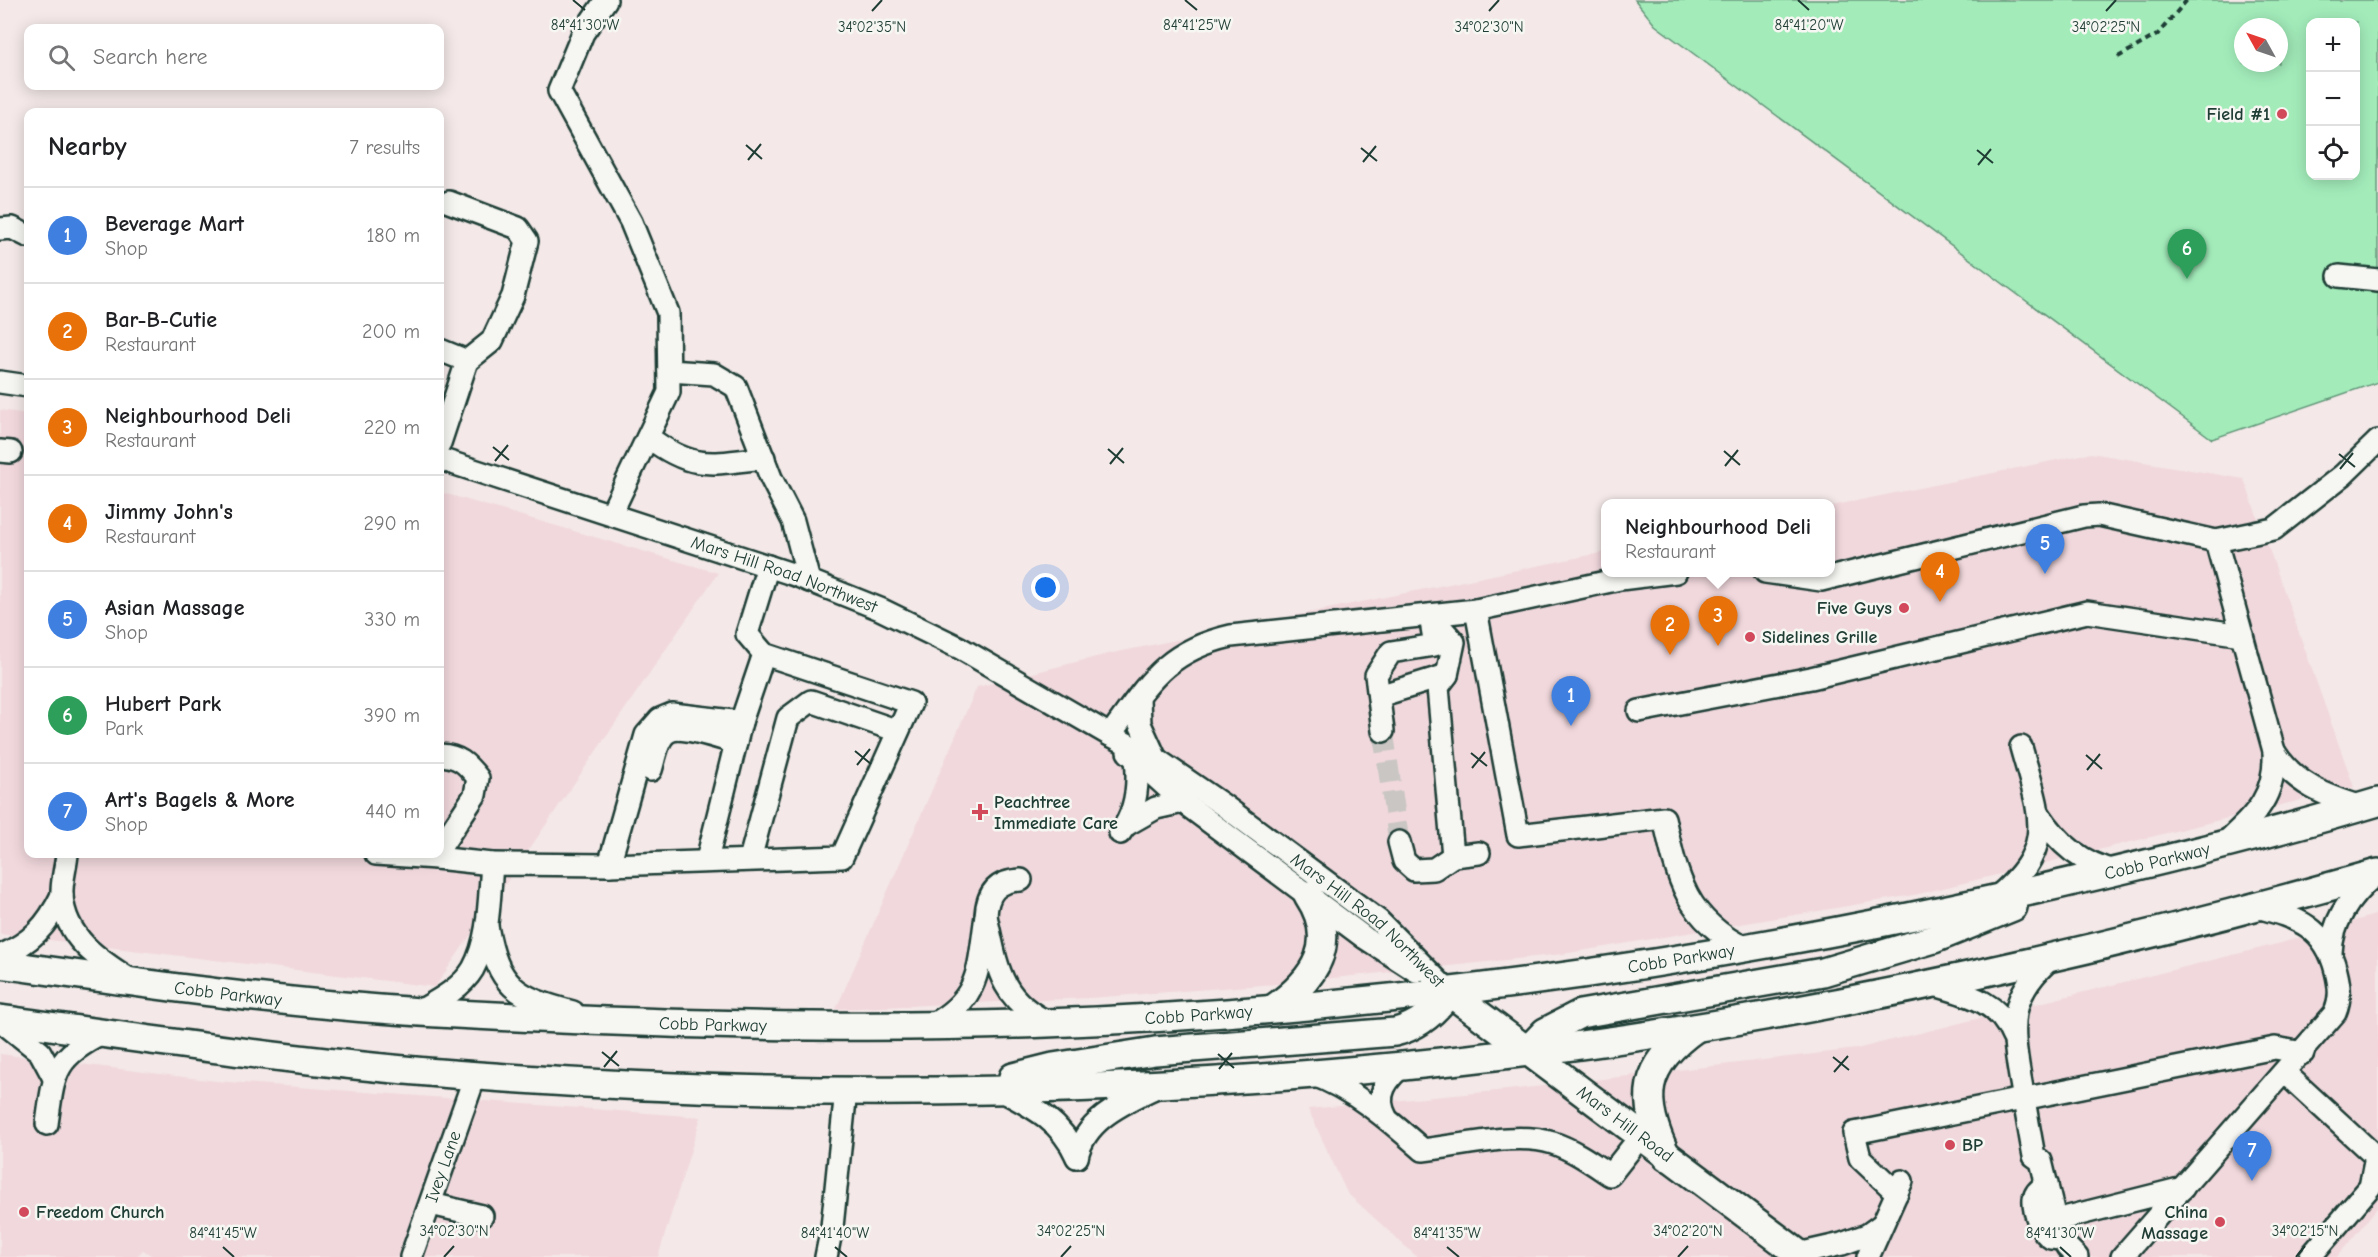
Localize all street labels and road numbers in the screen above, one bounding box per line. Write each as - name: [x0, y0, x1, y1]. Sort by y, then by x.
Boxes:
- street label: Mars Hill Road Northwest: [688, 532, 881, 618]
- street label: Cobb Parkway: [2102, 838, 2213, 885]
- street label: Mars Hill Road Northwest: [1286, 849, 1449, 993]
- street label: Cobb Parkway: [1626, 940, 1737, 978]
- street label: Cobb Parkway: [173, 977, 284, 1011]
- street label: Cobb Parkway: [1144, 1001, 1254, 1029]
- street label: Cobb Parkway: [658, 1013, 768, 1037]
- street label: Mars Hill Road: [1573, 1081, 1677, 1167]
- street label: Ivey Lane: [421, 1128, 466, 1205]

